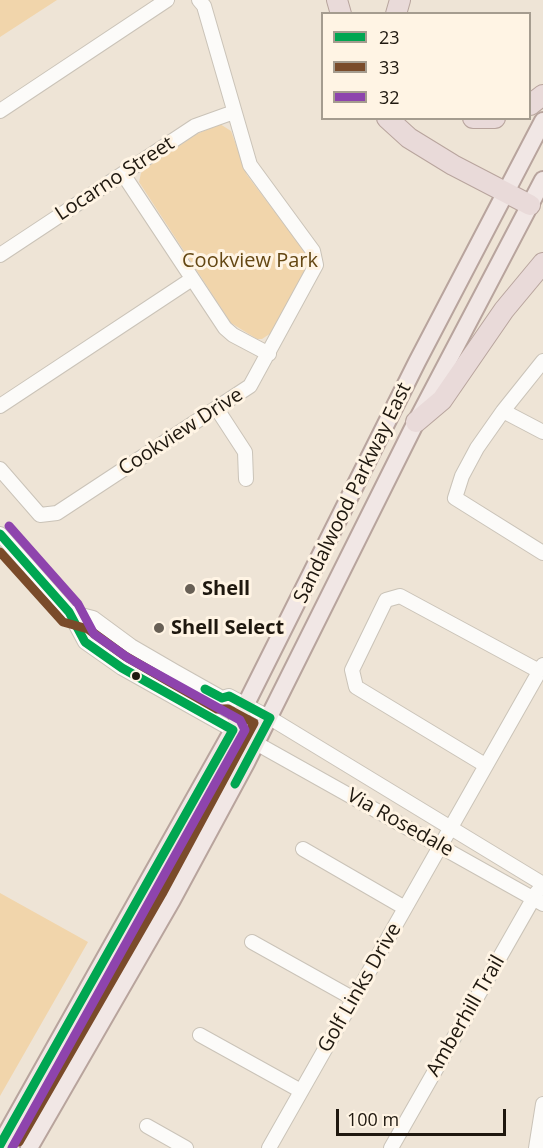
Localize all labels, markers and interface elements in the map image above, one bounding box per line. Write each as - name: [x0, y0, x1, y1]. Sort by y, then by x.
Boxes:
- legend: [321, 12, 531, 120]
- text: 23: [379, 25, 400, 49]
- text: 33: [379, 55, 400, 79]
- text: 32: [379, 85, 400, 109]
- street label: Locarno Street: [51, 132, 179, 226]
- park label: Cookview Park: [182, 249, 318, 273]
- street label: Sandalwood Parkway East: [289, 379, 417, 607]
- street label: Cookview Drive: [114, 383, 248, 481]
- place label: Shell: [202, 577, 250, 601]
- marker: Shell: [183, 582, 197, 596]
- place label: Shell Select: [171, 616, 284, 640]
- marker: Shell Select: [152, 621, 166, 635]
- unlabelled marker: [130, 670, 142, 682]
- street label: Via Rosedale: [343, 784, 457, 862]
- street label: Golf Links Drive: [313, 919, 407, 1057]
- street label: Amberhill Trail: [422, 951, 510, 1081]
- scale bar: [339, 1097, 508, 1135]
- text: 100 m: [347, 1107, 399, 1131]

